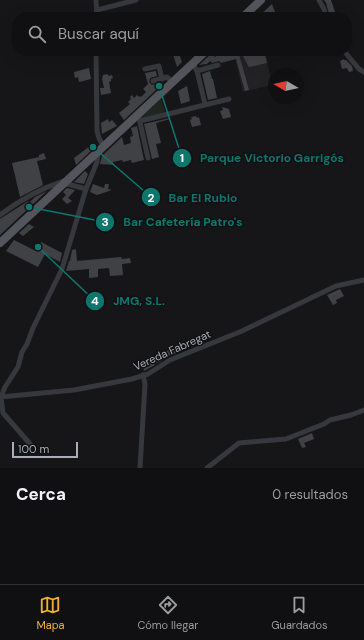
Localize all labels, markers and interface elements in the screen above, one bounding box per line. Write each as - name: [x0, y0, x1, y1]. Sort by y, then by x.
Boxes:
- search box: [12, 12, 352, 56]
- icon: search: [26, 23, 48, 45]
- text: Buscar aquí: [58, 24, 139, 44]
- north arrow: [268, 68, 304, 104]
- callout: Parque Victorio Garrigós: [172, 146, 352, 170]
- text: 1: [180, 150, 184, 166]
- text: Parque Victorio Garrigós: [200, 150, 344, 166]
- callout: Bar El Rubio: [141, 185, 246, 209]
- text: 2: [148, 190, 155, 206]
- text: Bar El Rubio: [169, 190, 237, 206]
- callout: Bar Cafetería Patro's: [95, 210, 250, 234]
- text: 3: [101, 214, 109, 230]
- text: Bar Cafetería Patro's: [123, 214, 243, 230]
- callout: JMG, S.L.: [85, 289, 173, 313]
- text: 4: [91, 293, 99, 309]
- text: JMG, S.L.: [113, 293, 165, 309]
- street label: Vereda Fabregat: [131, 327, 213, 373]
- scale bar: [12, 440, 78, 459]
- text: 100 m: [18, 442, 49, 456]
- text: Cerca: [16, 483, 66, 505]
- text: 0 resultados: [272, 486, 348, 503]
- tab: Mapa: [36, 594, 65, 632]
- tab: Cómo llegar: [137, 594, 198, 632]
- tab: Guardados: [271, 594, 328, 632]

